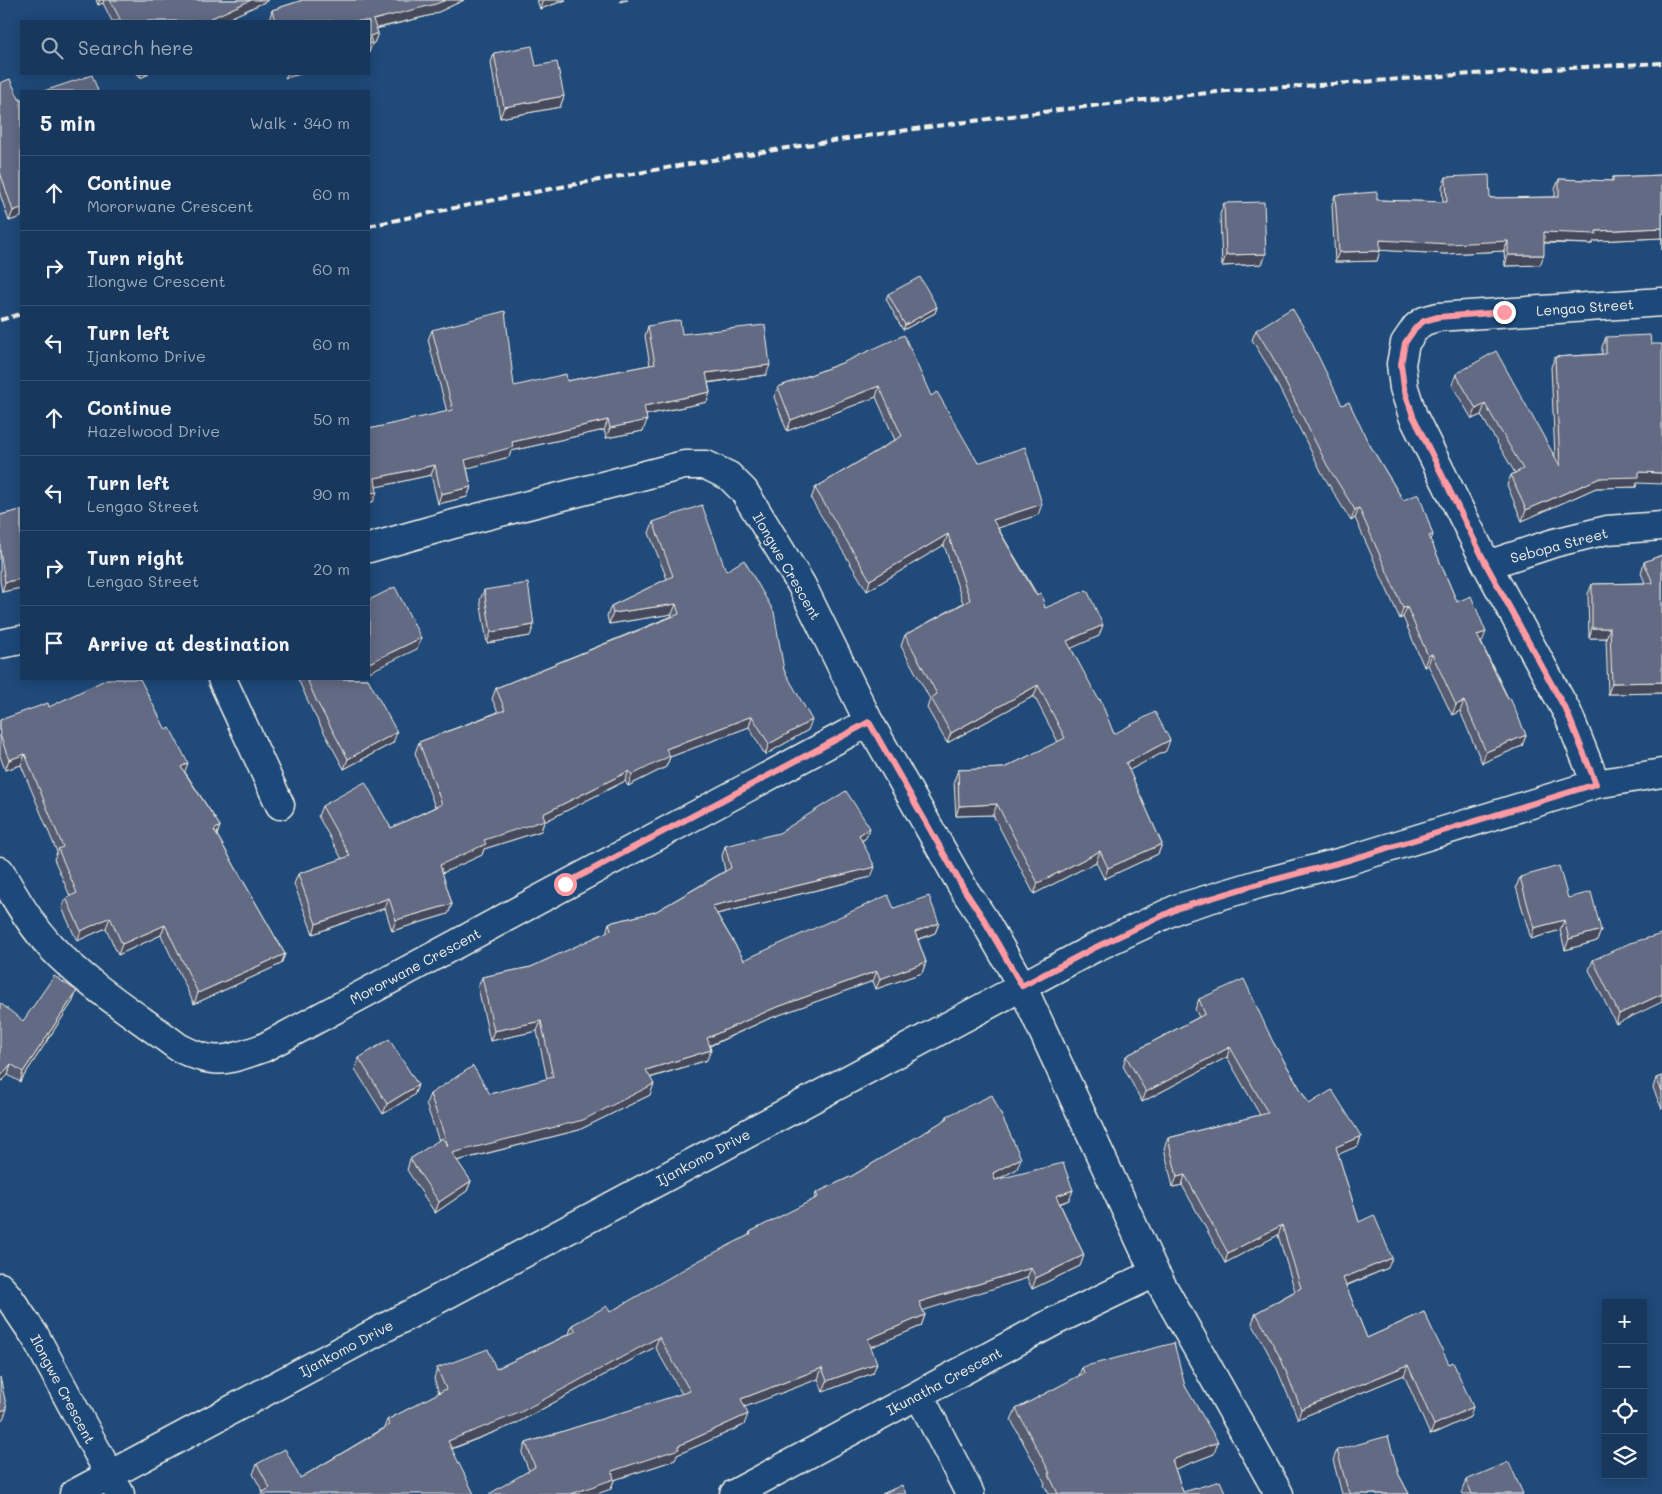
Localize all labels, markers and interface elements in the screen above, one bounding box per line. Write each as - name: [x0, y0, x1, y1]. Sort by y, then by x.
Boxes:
- search box: [20, 20, 370, 75]
- icon: search: [38, 34, 66, 62]
- text: Search here: [78, 35, 194, 60]
- text: 5 min: [40, 109, 96, 136]
- text: Walk · 340 m: [250, 112, 350, 133]
- text: Continue: [87, 170, 172, 195]
- icon: ahead: [40, 179, 68, 207]
- text: 60 m: [313, 183, 350, 204]
- text: Mororwane Crescent: [87, 195, 253, 216]
- text: Turn right: [87, 245, 184, 270]
- icon: right: [40, 254, 68, 282]
- text: 60 m: [313, 258, 350, 279]
- text: Ilongwe Crescent: [87, 270, 225, 291]
- street label: Lengao Street: [1535, 294, 1635, 320]
- route end: [1493, 301, 1516, 324]
- text: Turn left: [87, 320, 170, 345]
- icon: left: [40, 329, 68, 357]
- text: 60 m: [313, 333, 350, 354]
- text: Ijankomo Drive: [87, 345, 206, 366]
- text: Continue: [87, 395, 172, 420]
- icon: ahead: [40, 404, 68, 432]
- text: 50 m: [313, 408, 350, 429]
- text: Hazelwood Drive: [87, 420, 220, 441]
- text: Turn left: [87, 470, 170, 495]
- icon: left: [40, 479, 68, 507]
- text: 90 m: [313, 483, 350, 504]
- text: Lengao Street: [87, 495, 199, 516]
- street label: Ilongwe Crescent: [748, 509, 826, 623]
- street label: Sebopa Street: [1508, 523, 1610, 567]
- text: Turn right: [87, 545, 184, 570]
- icon: right: [40, 554, 68, 582]
- text: 20 m: [313, 558, 350, 579]
- text: Lengao Street: [87, 570, 199, 591]
- icon: arrive: [40, 629, 68, 657]
- text: Arrive at destination: [87, 631, 290, 656]
- route start: [554, 873, 577, 896]
- street label: Mororwane Crescent: [346, 923, 484, 1009]
- street label: Ijankomo Drive: [653, 1124, 753, 1190]
- map controls: [1602, 1299, 1647, 1479]
- button: +: [1602, 1299, 1647, 1344]
- street label: Ijankomo Drive: [296, 1315, 396, 1381]
- street label: Ilongwe Crescent: [26, 1331, 100, 1447]
- street label: Ikunatha Crescent: [883, 1342, 1005, 1420]
- button: −: [1602, 1344, 1647, 1389]
- button: locate: [1602, 1389, 1647, 1434]
- button: layers: [1602, 1434, 1647, 1479]

